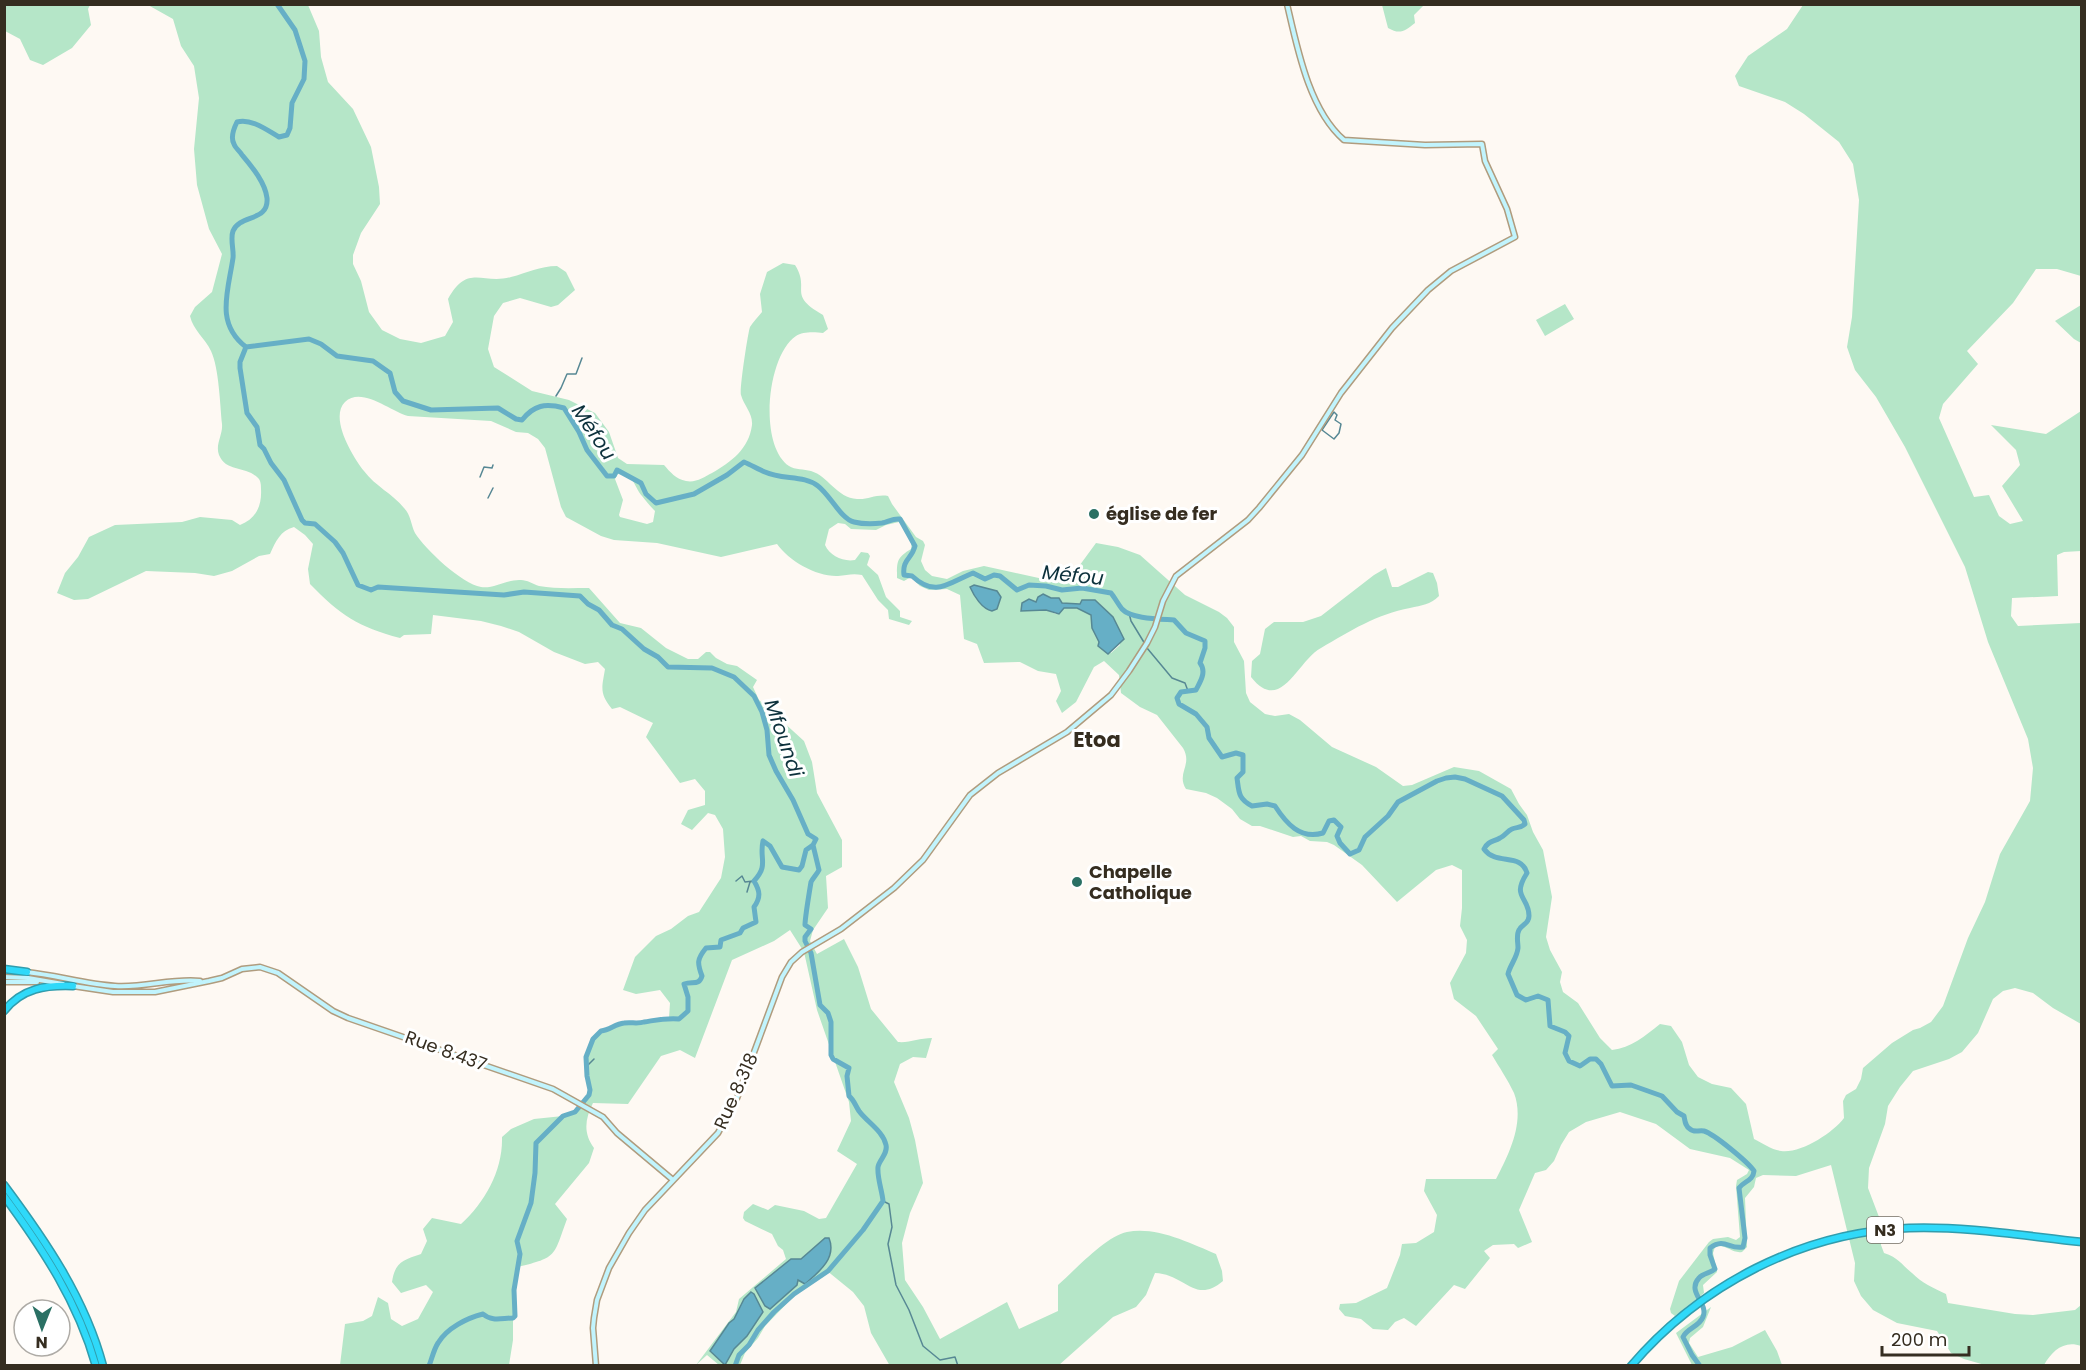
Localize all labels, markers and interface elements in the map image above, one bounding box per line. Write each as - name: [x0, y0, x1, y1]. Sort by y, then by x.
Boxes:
- water label: Méfou: [565, 399, 623, 466]
- place label: église de fer: [1106, 501, 1218, 526]
- marker: église de fer: [1087, 507, 1101, 521]
- water label: Méfou: [1041, 558, 1105, 592]
- water label: Mfoundi: [758, 695, 811, 782]
- district label: Etoa: [1073, 725, 1121, 754]
- place label: Chapelle Catholique: [1089, 859, 1192, 905]
- marker: Chapelle Catholique: [1070, 875, 1084, 889]
- street label: Rue 8.437: [402, 1024, 491, 1077]
- street label: Rue 8.318: [708, 1049, 763, 1133]
- road number: N3: [1867, 1217, 1903, 1243]
- north arrow: [12, 1298, 72, 1358]
- scale bar: [1882, 1319, 1969, 1357]
- text: 200 m: [1891, 1327, 1947, 1352]
- text: N: [36, 1331, 48, 1354]

